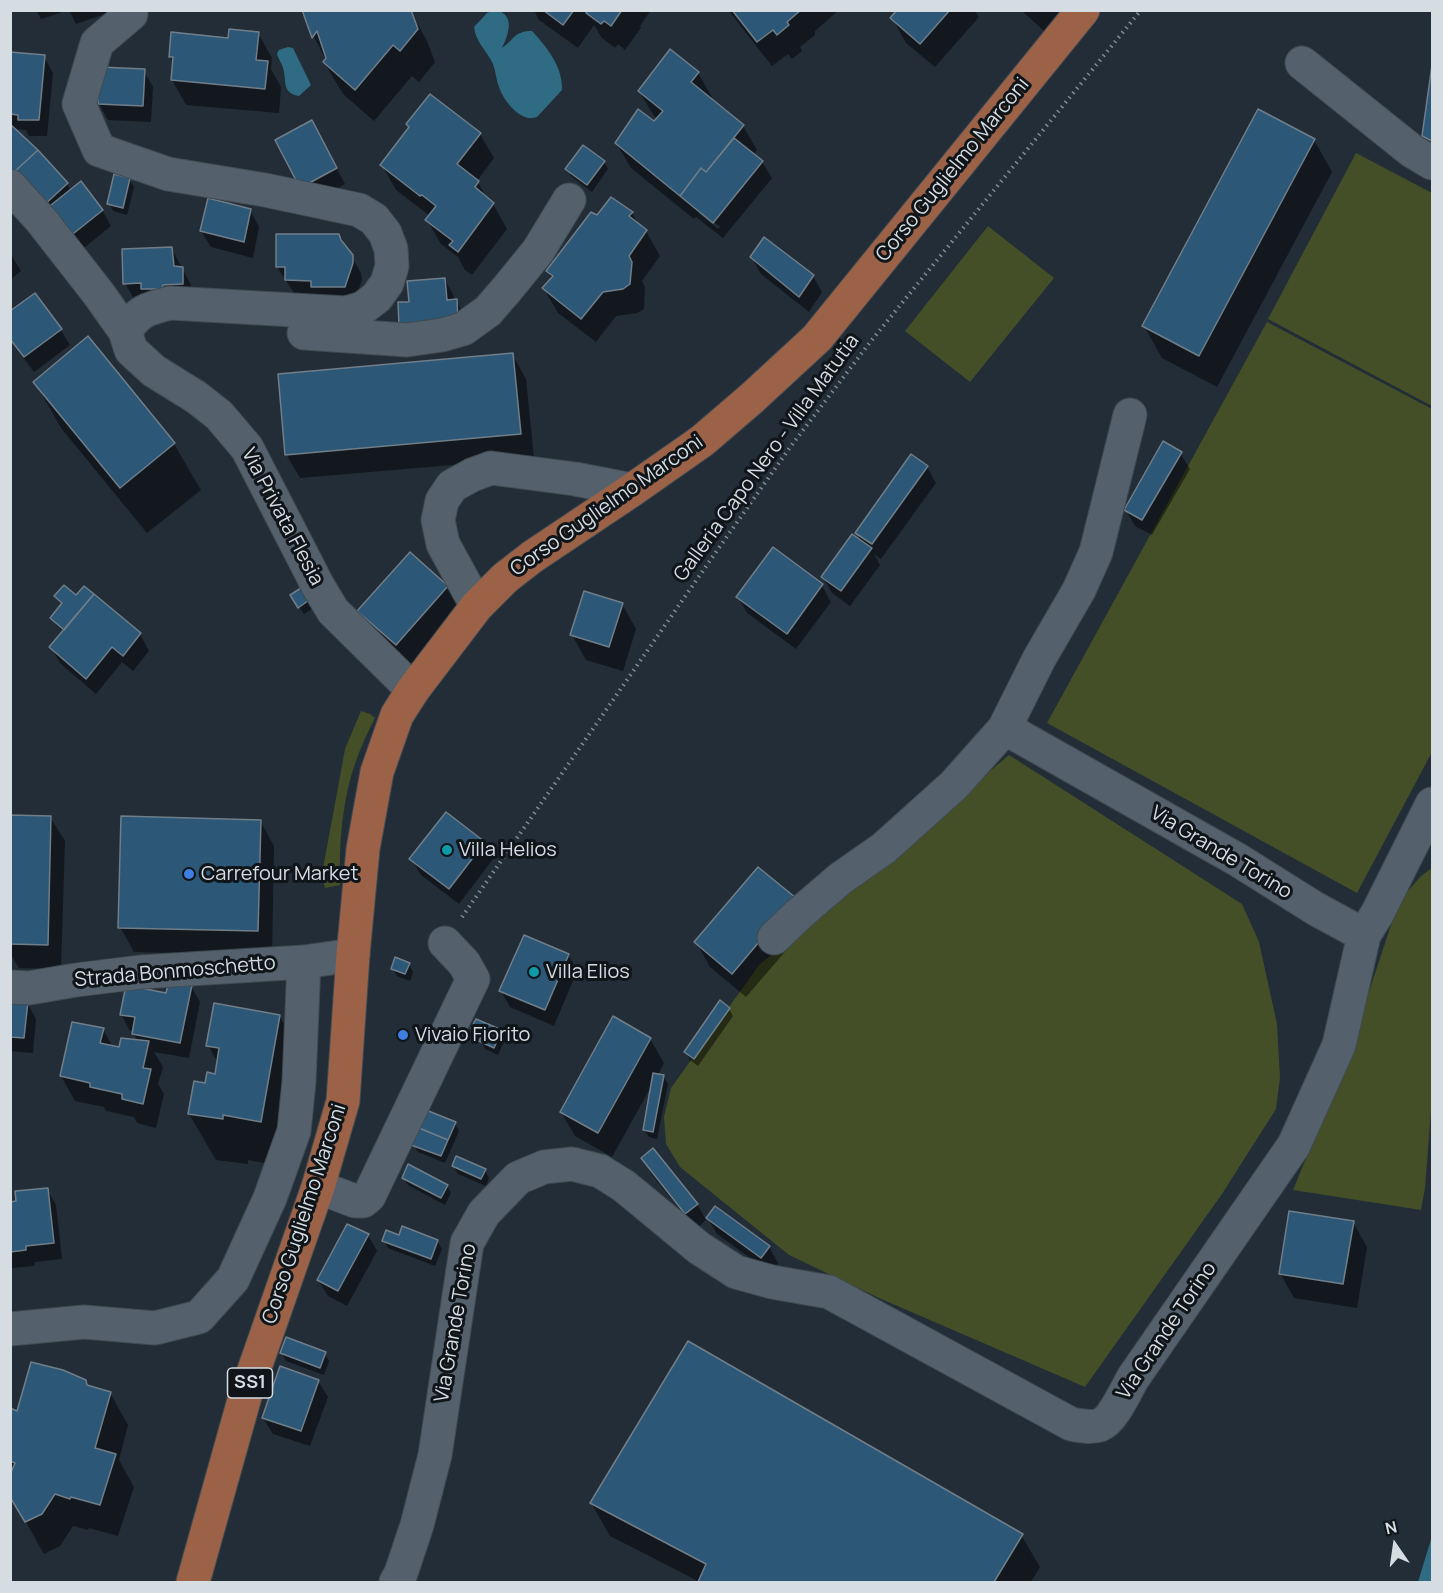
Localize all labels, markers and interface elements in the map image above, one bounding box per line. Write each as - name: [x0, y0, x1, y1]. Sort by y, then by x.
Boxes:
- street label: Corso Guglielmo Marconi: [871, 73, 1035, 267]
- street label: Galleria Capo Nero - Villa Matutia: [669, 330, 865, 586]
- street label: Corso Guglielmo Marconi: [506, 430, 708, 582]
- street label: Via Privata Flesia: [236, 444, 328, 590]
- street label: Via Grande Torino: [1146, 801, 1296, 905]
- place label: Villa Helios: [459, 838, 557, 862]
- marker: Villa Helios: [440, 843, 454, 857]
- place label: Carrefour Market: [201, 862, 358, 886]
- marker: Carrefour Market: [182, 867, 196, 881]
- street label: Strada Bonmoschetto: [74, 951, 276, 993]
- place label: Villa Elios: [546, 960, 630, 984]
- marker: Villa Elios: [527, 965, 541, 979]
- place label: Vivaio Fiorito: [415, 1023, 530, 1047]
- marker: Vivaio Fiorito: [396, 1028, 410, 1042]
- street label: Corso Guglielmo Marconi: [258, 1101, 352, 1327]
- street label: Via Grande Torino: [430, 1242, 482, 1404]
- street label: Via Grande Torino: [1112, 1258, 1222, 1404]
- road number: SS1: [228, 1368, 272, 1398]
- north arrow: [1365, 1515, 1425, 1575]
- text: N: [1383, 1515, 1399, 1539]

